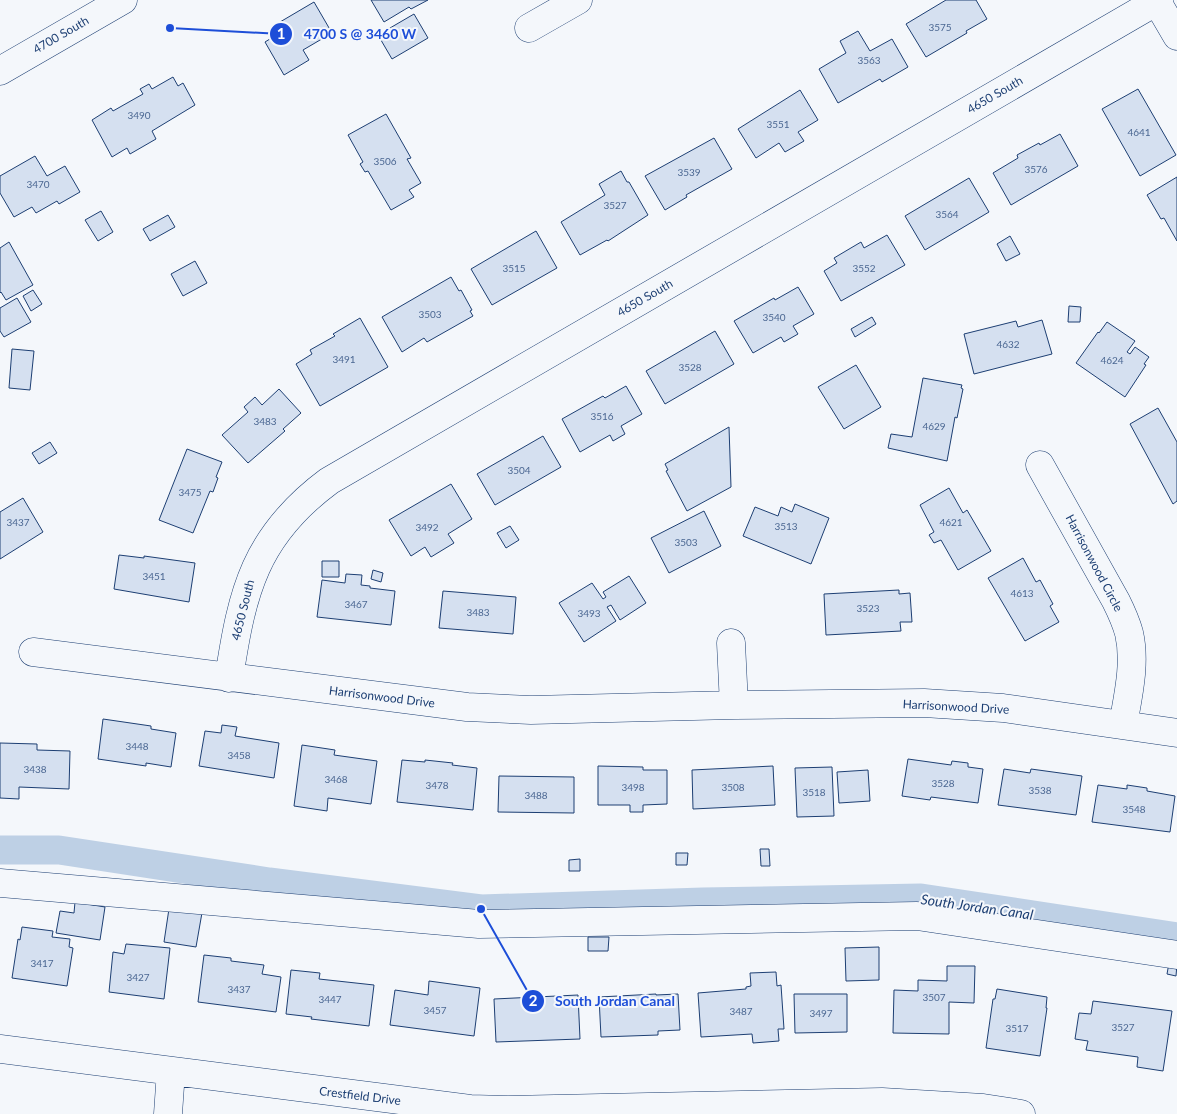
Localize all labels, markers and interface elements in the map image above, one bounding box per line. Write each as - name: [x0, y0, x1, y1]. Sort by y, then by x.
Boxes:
- street label: 4700 South: [30, 13, 91, 57]
- callout: 4700 S @ 3460 W: [269, 19, 427, 48]
- house number: 3575: [928, 21, 952, 33]
- text: 1: [277, 24, 285, 42]
- text: 4700 S @ 3460 W: [304, 25, 417, 42]
- house number: 3563: [857, 54, 881, 66]
- street label: 4650 South: [964, 73, 1025, 117]
- house number: 3490: [127, 109, 151, 121]
- house number: 3551: [766, 118, 790, 130]
- house number: 4641: [1127, 126, 1151, 138]
- house number: 3506: [373, 155, 397, 167]
- house number: 3576: [1024, 163, 1048, 175]
- house number: 3539: [677, 166, 701, 178]
- house number: 3470: [26, 178, 50, 190]
- house number: 3527: [603, 199, 627, 211]
- house number: 3564: [935, 208, 959, 220]
- house number: 3515: [502, 262, 526, 274]
- house number: 3552: [852, 262, 876, 274]
- street label: 4650 South: [614, 276, 675, 320]
- house number: 3503: [418, 308, 442, 320]
- house number: 3540: [762, 311, 786, 323]
- house number: 4632: [996, 338, 1020, 350]
- house number: 3491: [332, 353, 356, 365]
- house number: 4624: [1100, 354, 1124, 366]
- house number: 3528: [678, 361, 702, 373]
- house number: 3516: [590, 410, 614, 422]
- house number: 3483: [253, 415, 277, 427]
- house number: 4629: [922, 420, 946, 432]
- house number: 3504: [507, 464, 531, 476]
- house number: 3475: [178, 486, 202, 498]
- street label: Harrisonwood Circle: [1062, 512, 1126, 614]
- house number: 3437: [6, 516, 30, 528]
- house number: 4621: [939, 516, 963, 528]
- house number: 3513: [774, 520, 798, 532]
- house number: 3492: [415, 521, 439, 533]
- house number: 3503: [674, 536, 698, 548]
- house number: 3451: [142, 570, 166, 582]
- street label: 4650 South: [228, 578, 257, 642]
- house number: 4613: [1010, 587, 1034, 599]
- house number: 3467: [344, 598, 368, 610]
- house number: 3523: [856, 602, 880, 614]
- house number: 3483: [466, 606, 490, 618]
- house number: 3493: [577, 607, 601, 619]
- street label: Harrisonwood Drive: [328, 683, 436, 710]
- street label: Harrisonwood Drive: [902, 696, 1010, 717]
- house number: 3448: [125, 740, 149, 752]
- house number: 3458: [227, 749, 251, 761]
- house number: 3438: [23, 763, 47, 775]
- house number: 3468: [324, 773, 348, 785]
- house number: 3528: [931, 777, 955, 789]
- house number: 3478: [425, 779, 449, 791]
- house number: 3498: [621, 781, 645, 793]
- house number: 3508: [721, 781, 745, 793]
- house number: 3538: [1028, 784, 1052, 796]
- house number: 3518: [802, 786, 826, 798]
- house number: 3488: [524, 789, 548, 801]
- house number: 3548: [1122, 803, 1146, 815]
- water label: South Jordan Canal: [920, 890, 1034, 923]
- house number: 3417: [30, 957, 54, 969]
- house number: 3427: [126, 971, 150, 983]
- house number: 3437: [227, 983, 251, 995]
- callout: South Jordan Canal: [520, 986, 685, 1015]
- text: 2: [529, 991, 538, 1009]
- house number: 3507: [922, 991, 946, 1003]
- text: South Jordan Canal: [555, 992, 675, 1009]
- house number: 3447: [318, 993, 342, 1005]
- house number: 3457: [423, 1004, 447, 1016]
- house number: 3487: [729, 1005, 753, 1017]
- house number: 3497: [809, 1007, 833, 1019]
- house number: 3527: [1111, 1021, 1135, 1033]
- house number: 3517: [1005, 1022, 1029, 1034]
- street label: Crestfield Drive: [318, 1083, 402, 1108]

